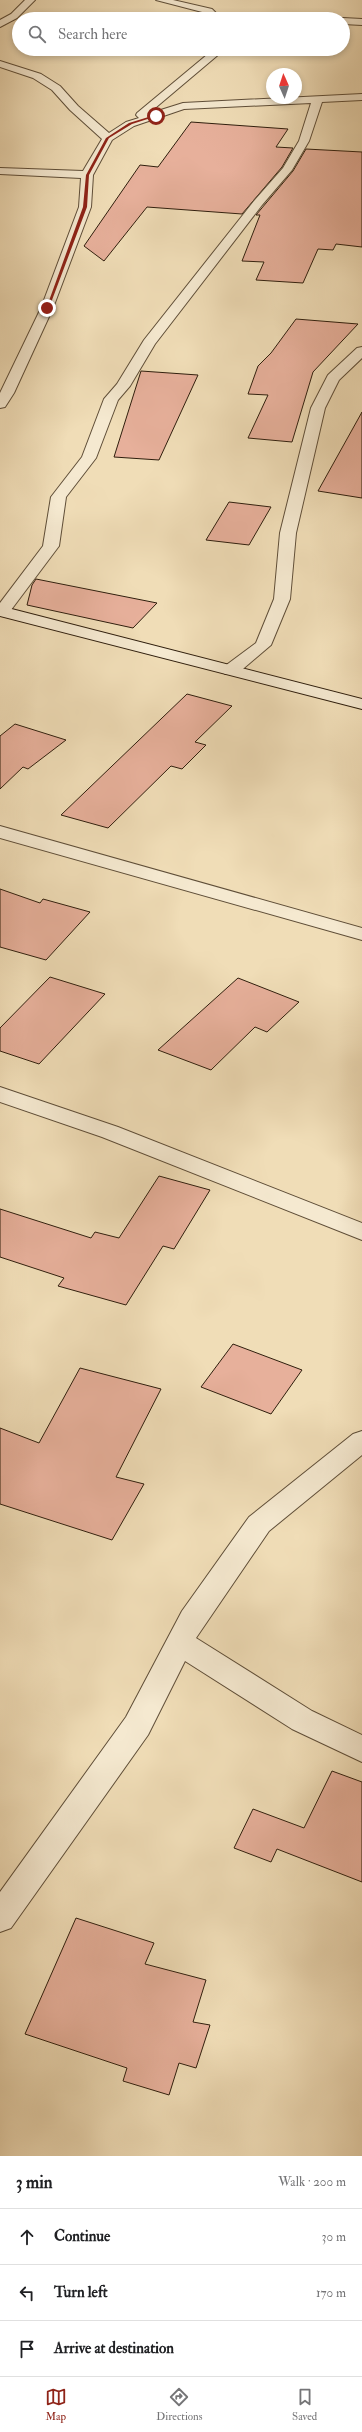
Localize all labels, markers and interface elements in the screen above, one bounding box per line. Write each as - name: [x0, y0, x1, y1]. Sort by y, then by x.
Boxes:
- search box: [12, 12, 350, 56]
- icon: search: [26, 23, 48, 45]
- text: Search here: [58, 25, 127, 44]
- north arrow: [266, 68, 302, 104]
- route start: [147, 107, 165, 125]
- route end: [38, 299, 56, 317]
- text: 3 min: [16, 2172, 53, 2193]
- text: Walk · 200 m: [278, 2174, 346, 2190]
- icon: ahead: [16, 2226, 38, 2248]
- text: Continue: [54, 2227, 110, 2246]
- text: 30 m: [322, 2229, 346, 2245]
- icon: left: [16, 2282, 38, 2304]
- text: Turn left: [54, 2283, 108, 2302]
- text: 170 m: [316, 2285, 346, 2301]
- icon: arrive: [16, 2338, 38, 2360]
- text: Arrive at destination: [54, 2339, 174, 2358]
- tab: Map: [45, 2386, 67, 2423]
- tab: Directions: [156, 2386, 203, 2423]
- tab: Saved: [292, 2386, 317, 2423]

